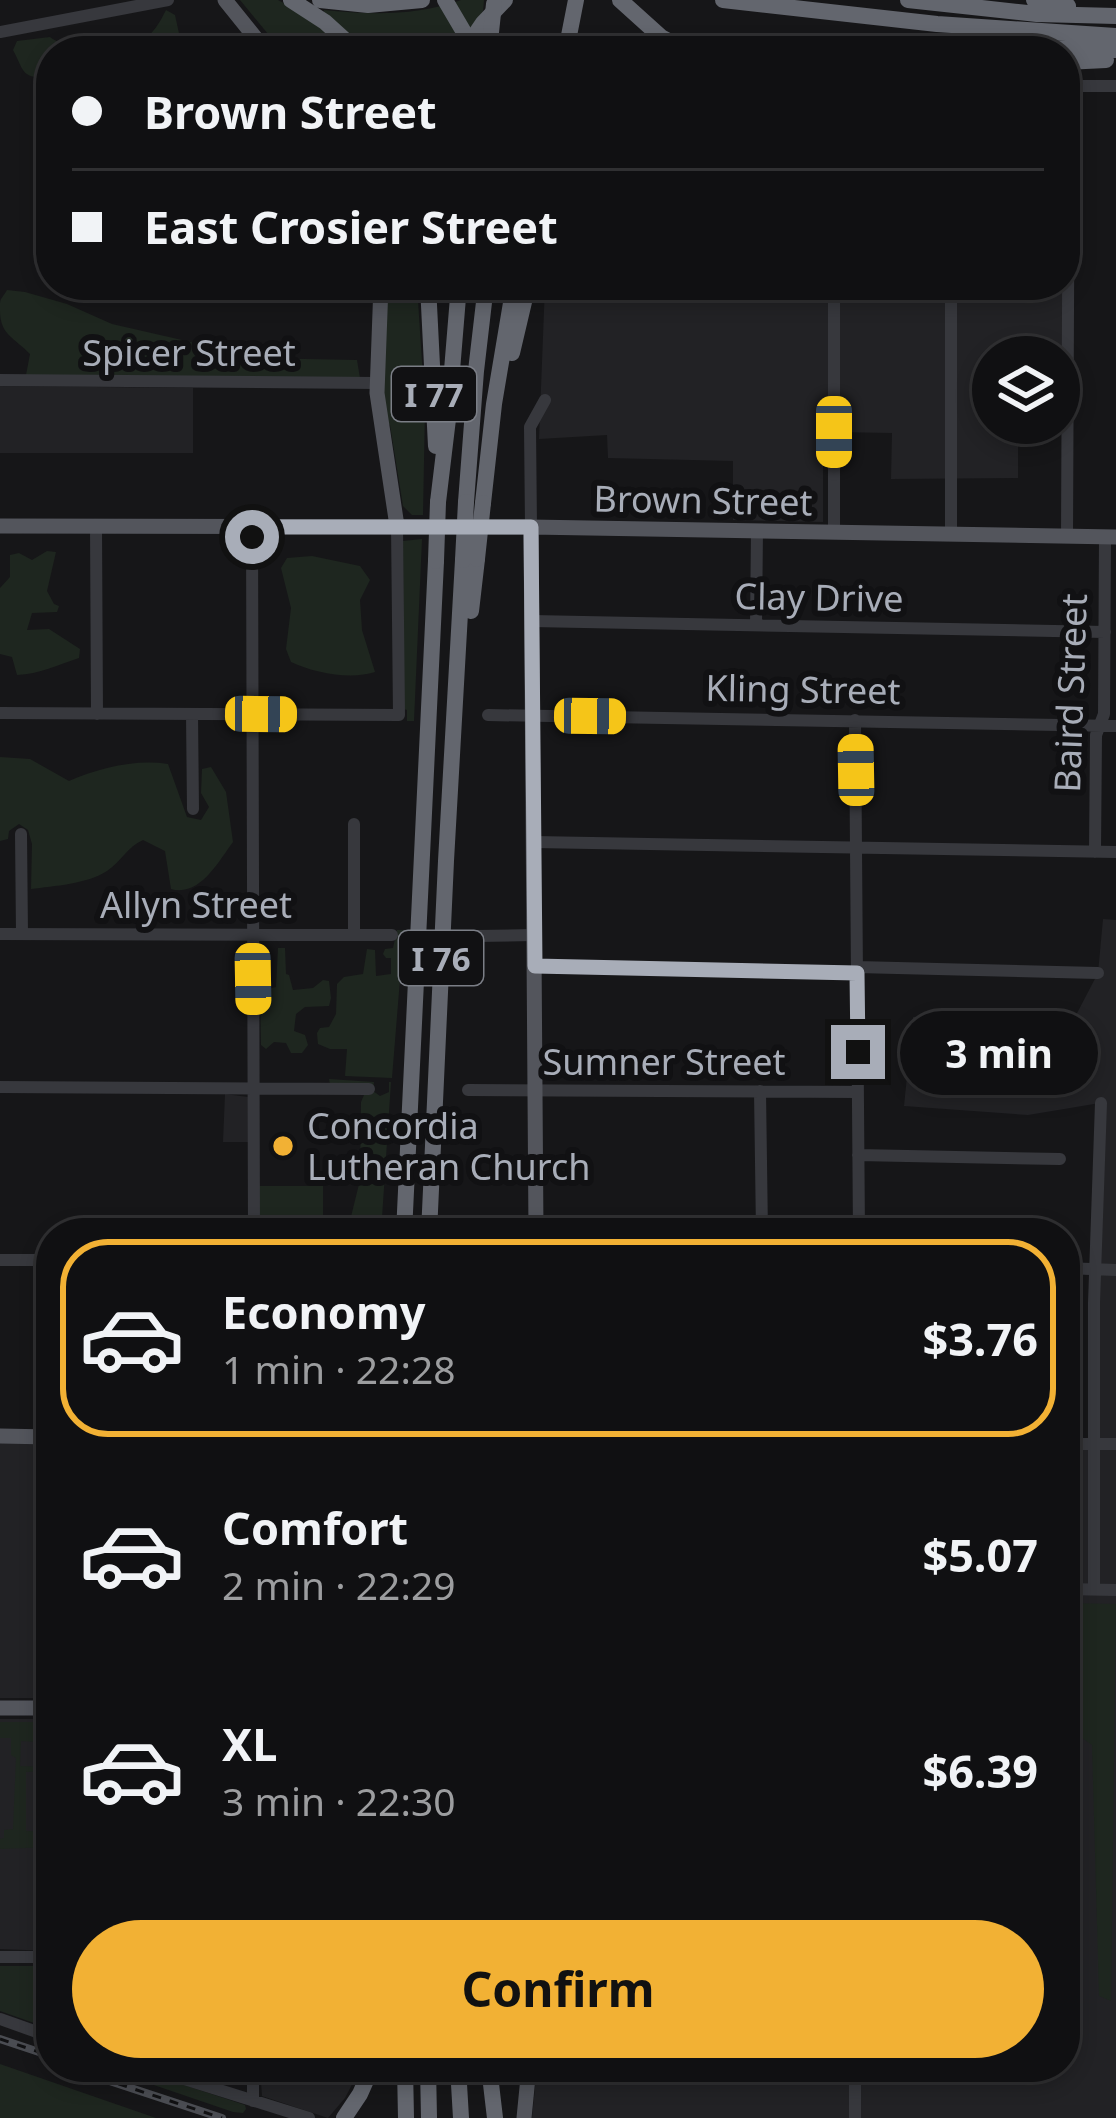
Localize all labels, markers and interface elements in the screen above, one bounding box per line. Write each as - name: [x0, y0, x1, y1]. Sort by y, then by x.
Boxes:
- text: Brown Street: [144, 81, 437, 142]
- text: East Crosier Street: [144, 196, 558, 257]
- street label: Spicer Street: [82, 328, 296, 377]
- map controls: [972, 336, 1080, 444]
- button: layers: [972, 336, 1080, 444]
- road number: I 77: [392, 367, 476, 421]
- car: [816, 396, 852, 468]
- street label: Brown Street: [593, 474, 813, 526]
- route start: [225, 510, 279, 564]
- street label: Clay Drive: [734, 571, 904, 623]
- street label: Baird Street: [1042, 593, 1098, 793]
- street label: Kling Street: [705, 663, 901, 715]
- car: [225, 695, 297, 733]
- car: [554, 697, 626, 735]
- car: [837, 734, 875, 806]
- street label: Allyn Street: [100, 880, 292, 929]
- road number: I 76: [399, 931, 483, 985]
- car: [234, 943, 272, 1015]
- callout: 3 min: [900, 1010, 1098, 1094]
- route end: [831, 1025, 885, 1079]
- text: 3 min: [945, 1026, 1053, 1079]
- street label: Sumner Street: [543, 1037, 785, 1086]
- place label: Concordia Lutheran Church: [307, 1101, 591, 1191]
- marker: Concordia Lutheran Church: [270, 1133, 296, 1159]
- text: Economy: [222, 1281, 426, 1342]
- icon: car: [78, 1284, 186, 1392]
- text: $3.76: [922, 1308, 1038, 1369]
- text: 1 min · 22:28: [222, 1342, 456, 1395]
- text: Comfort: [222, 1497, 408, 1558]
- icon: car: [78, 1500, 186, 1608]
- text: $5.07: [922, 1524, 1038, 1585]
- text: 2 min · 22:29: [222, 1558, 456, 1611]
- text: XL: [222, 1713, 277, 1774]
- icon: car: [78, 1716, 186, 1824]
- text: $6.39: [922, 1740, 1038, 1801]
- text: 3 min · 22:30: [222, 1774, 456, 1827]
- button: Confirm: [72, 1920, 1044, 2058]

